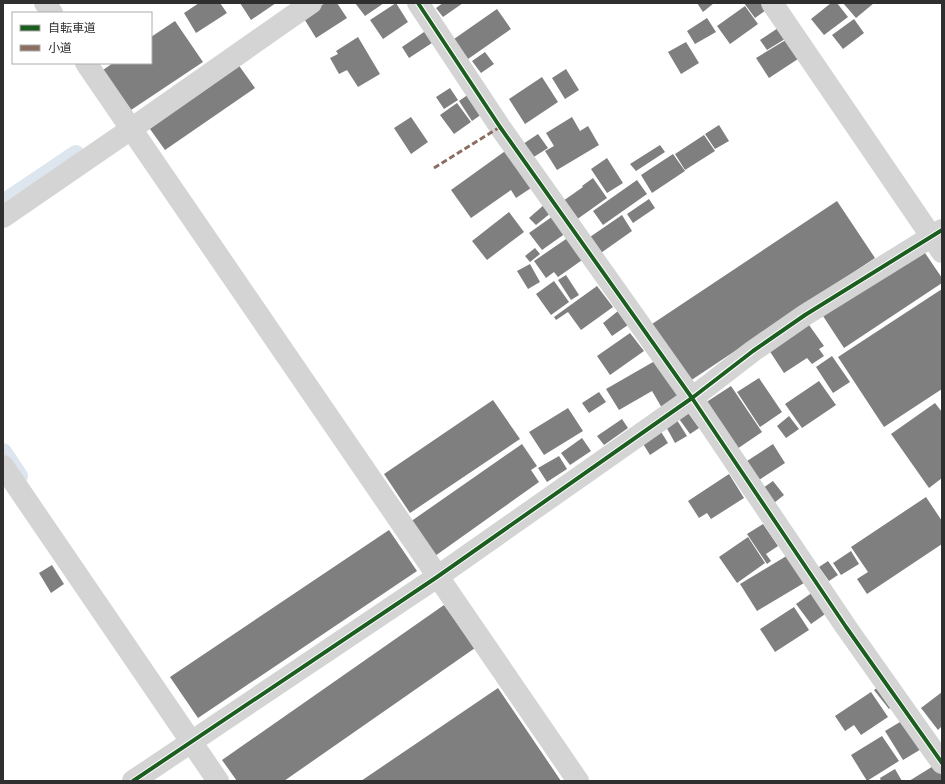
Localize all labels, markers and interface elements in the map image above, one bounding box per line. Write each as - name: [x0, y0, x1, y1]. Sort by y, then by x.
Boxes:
- legend: [12, 12, 152, 64]
- text: 自転車道: [48, 21, 96, 35]
- text: 小道: [48, 41, 72, 55]

